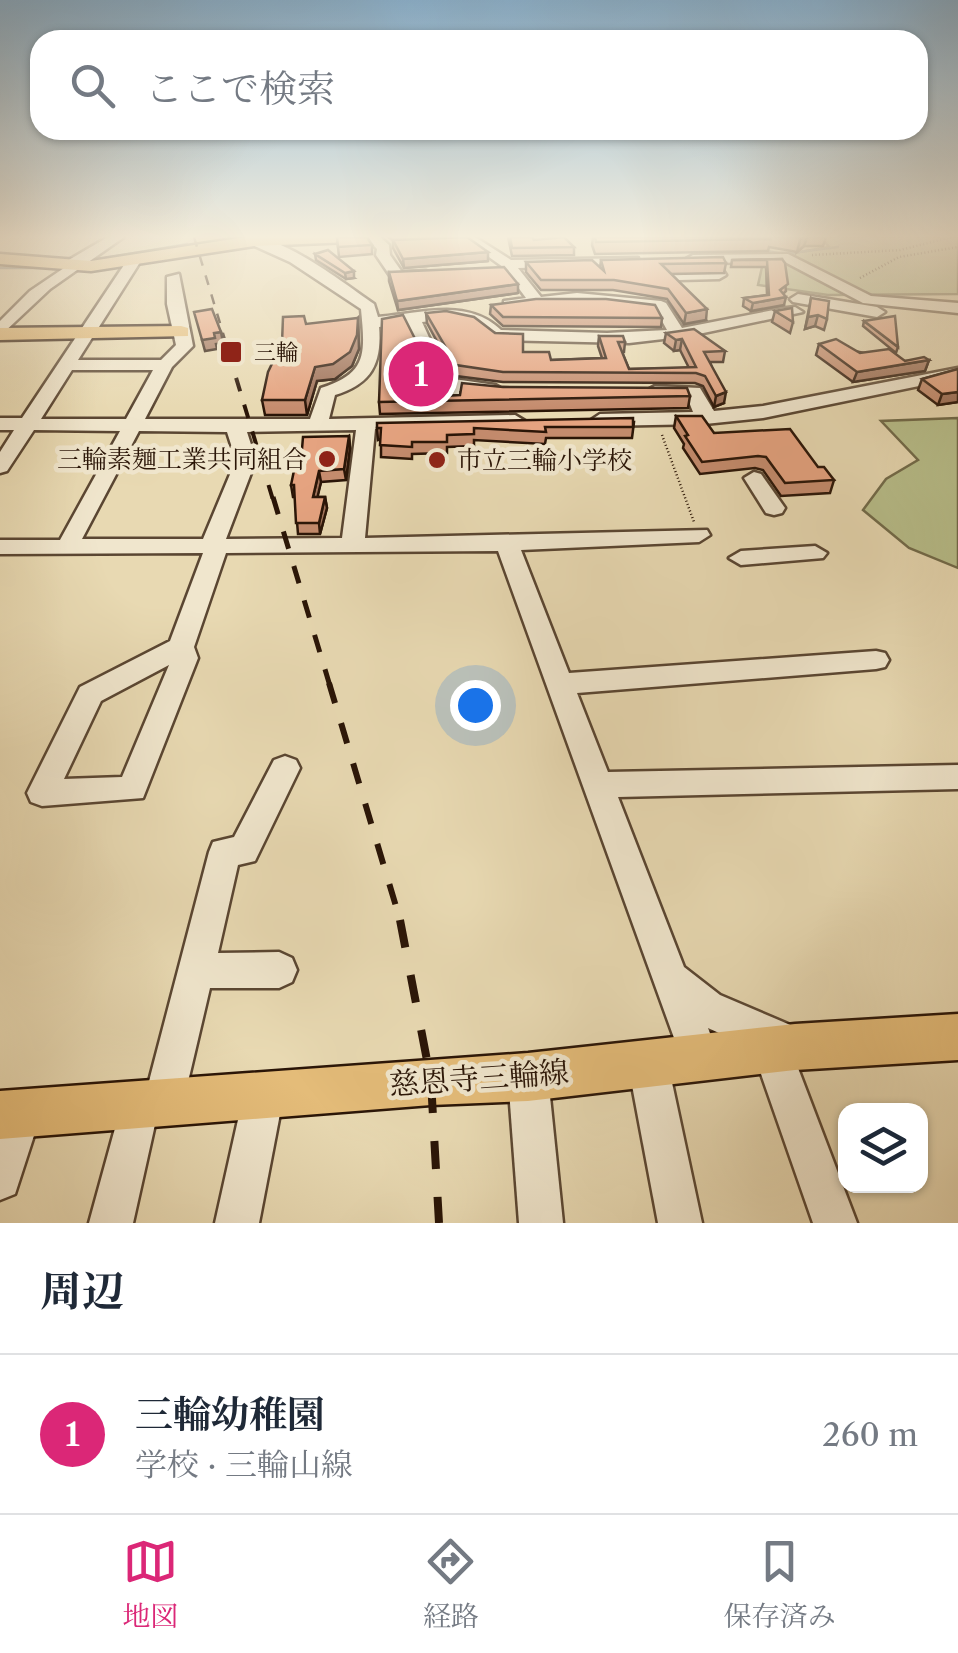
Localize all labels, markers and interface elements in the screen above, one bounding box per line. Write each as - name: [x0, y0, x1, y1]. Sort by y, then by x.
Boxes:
- search box: [30, 30, 928, 140]
- icon: search: [65, 58, 120, 113]
- text: ここで検索: [145, 65, 335, 112]
- pin: 1: [388, 336, 454, 412]
- marker: 三輪: [218, 339, 244, 365]
- place label: 三輪: [254, 339, 298, 366]
- place label: 三輪素麺工業共同組合: [57, 444, 307, 475]
- place label: 市立三輪小学校: [457, 445, 632, 476]
- marker: 三輪素麺工業共同組合: [316, 448, 338, 470]
- marker: 市立三輪小学校: [426, 449, 448, 471]
- your location: [450, 680, 501, 731]
- street label: 慈恩寺三輪線: [388, 1053, 570, 1103]
- map controls: [838, 1103, 928, 1193]
- button: layers: [838, 1103, 928, 1193]
- text: 周辺: [40, 1265, 124, 1317]
- text: 三輪幼稚園: [135, 1391, 325, 1438]
- text: 1: [65, 1415, 80, 1454]
- text: 260 m: [822, 1415, 918, 1454]
- text: 学校 · 三輪山線: [135, 1445, 353, 1484]
- tab: 地図: [122, 1534, 178, 1634]
- tab: 経路: [423, 1534, 479, 1634]
- tab: 保存済み: [724, 1534, 836, 1634]

